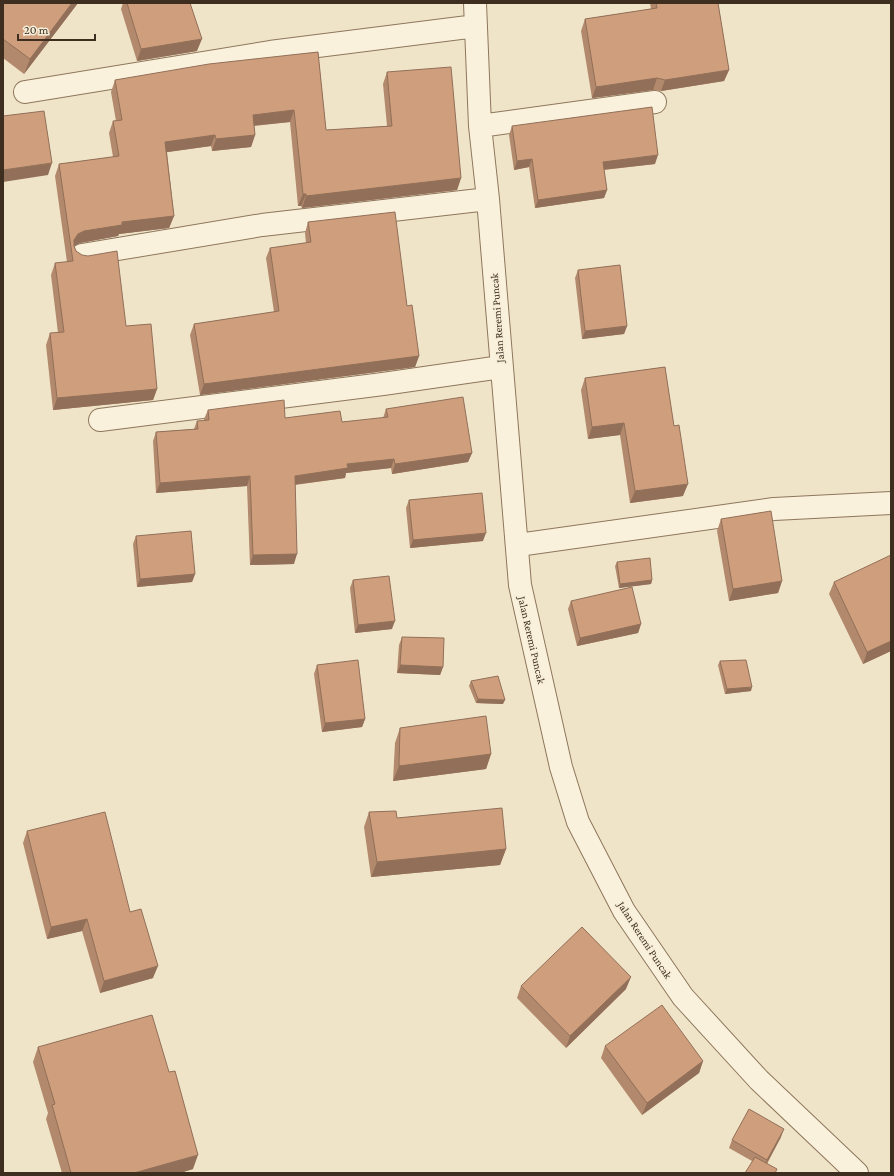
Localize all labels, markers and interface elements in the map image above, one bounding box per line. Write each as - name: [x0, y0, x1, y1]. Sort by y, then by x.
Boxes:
- scale bar: [18, 16, 95, 42]
- text: 20 m: [24, 23, 49, 37]
- street label: Jalan Reremi Puncak: [488, 272, 507, 364]
- street label: Jalan Reremi Puncak: [515, 594, 548, 686]
- street label: Jalan Reremi Puncak: [614, 898, 675, 982]

